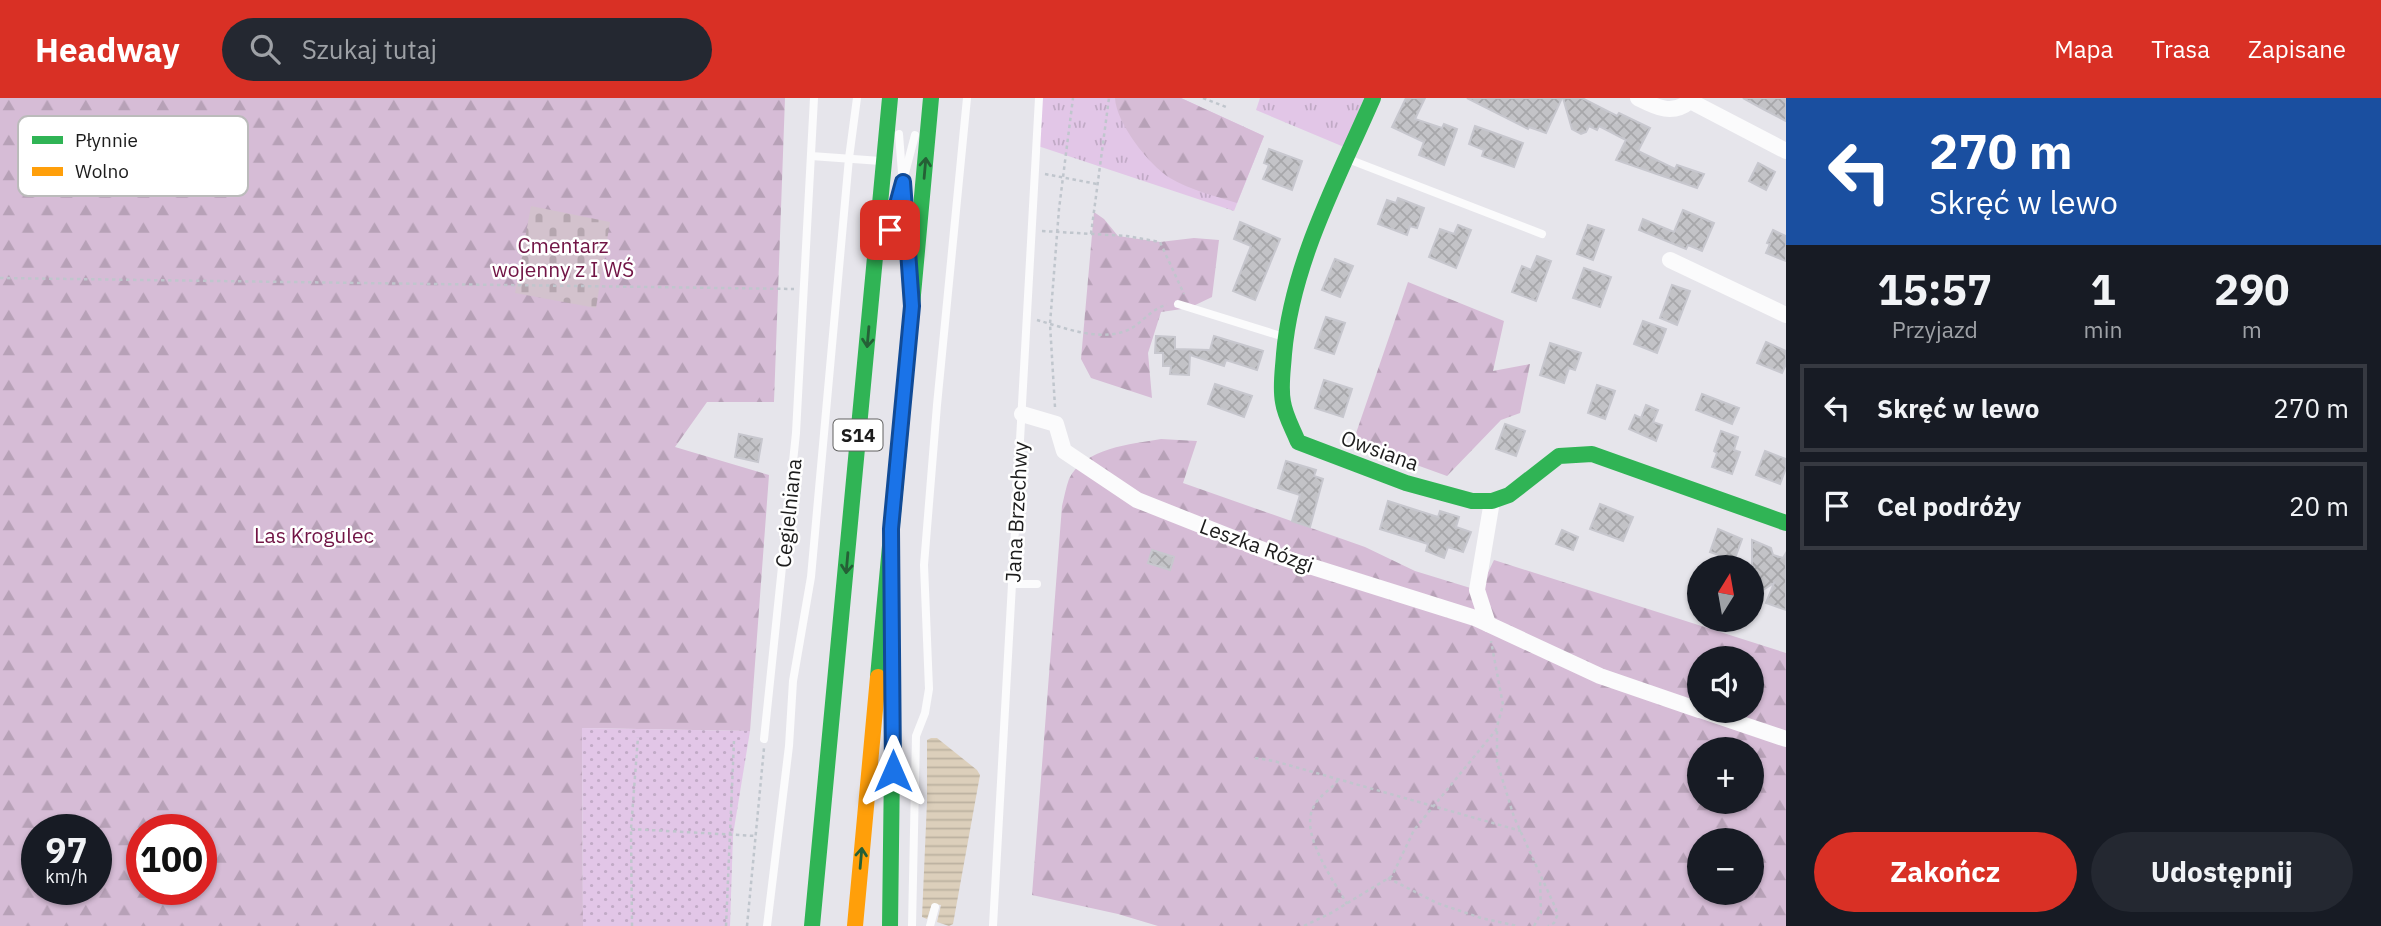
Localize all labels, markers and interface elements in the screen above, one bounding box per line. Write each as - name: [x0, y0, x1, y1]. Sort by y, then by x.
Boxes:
- search box: [222, 18, 712, 81]
- text: Headway: [35, 28, 180, 71]
- icon: search: [246, 30, 284, 68]
- text: Szukaj tutaj: [302, 32, 437, 66]
- text: Mapa: [2054, 33, 2113, 65]
- text: Trasa: [2151, 33, 2210, 65]
- text: Zapisane: [2248, 33, 2346, 65]
- legend: [18, 116, 248, 196]
- text: 270 m: [1929, 119, 2073, 182]
- icon: left: [1814, 126, 1905, 217]
- text: Płynnie: [75, 128, 138, 152]
- one-way arrow: [919, 157, 932, 180]
- text: Wolno: [75, 159, 129, 183]
- text: Skręć w lewo: [1929, 181, 2118, 223]
- pin: [860, 200, 920, 260]
- icon: arrive: [871, 211, 909, 249]
- park label: Cmentarz wojenny z I WŚ: [492, 231, 634, 283]
- text: 15:57: [1877, 262, 1992, 317]
- text: 1: [2090, 262, 2116, 317]
- text: 290: [2214, 262, 2290, 317]
- text: Przyjazd: [1892, 314, 1978, 344]
- text: min: [2084, 314, 2122, 344]
- text: m: [2242, 314, 2262, 344]
- one-way arrow: [861, 325, 874, 348]
- icon: left: [1818, 389, 1856, 427]
- text: Skręć w lewo: [1877, 391, 2039, 425]
- text: 270 m: [2273, 391, 2349, 425]
- road number: S14: [834, 420, 882, 450]
- street label: Owsiana: [1337, 423, 1423, 477]
- street label: Jana Brzechwy: [998, 440, 1034, 583]
- street label: Cegielniana: [768, 457, 808, 569]
- icon: arrive: [1818, 487, 1856, 525]
- text: Cel podróży: [1877, 489, 2021, 523]
- text: 20 m: [2289, 489, 2349, 523]
- street label: Leszka Rózgi: [1196, 511, 1318, 579]
- park label: Las Krogulec: [254, 521, 374, 549]
- one-way arrow: [840, 551, 853, 574]
- north arrow: [1687, 555, 1764, 632]
- map controls: [1687, 555, 1764, 905]
- button: sound: [1687, 646, 1764, 723]
- position arrow: [856, 734, 930, 808]
- button: +: [1687, 737, 1764, 814]
- speed limit sign: 100: [126, 814, 217, 905]
- text: 97: [45, 827, 88, 873]
- button: −: [1687, 828, 1764, 905]
- button: Zakończ: [1814, 832, 2077, 912]
- button: Udostępnij: [2091, 832, 2353, 912]
- one-way arrow: [855, 847, 868, 870]
- text: km/h: [45, 865, 88, 888]

